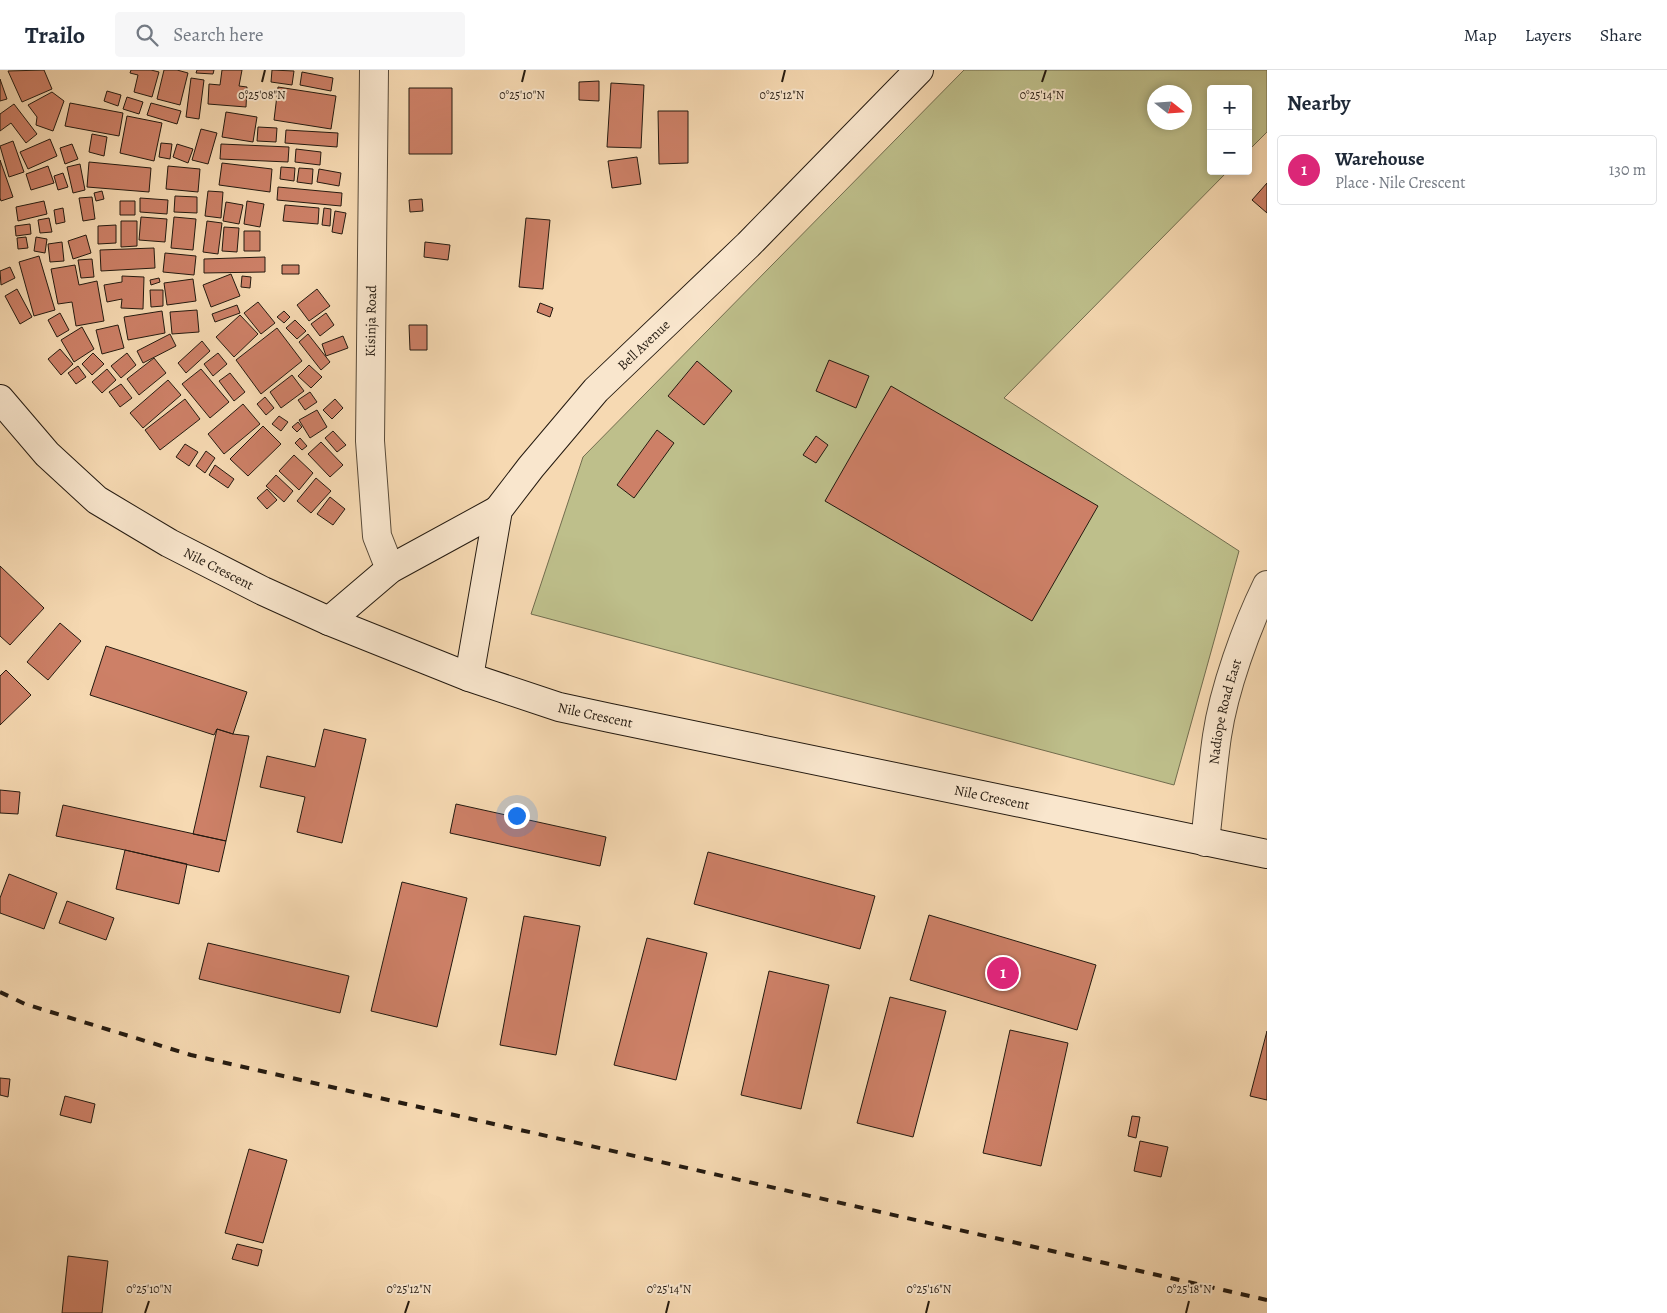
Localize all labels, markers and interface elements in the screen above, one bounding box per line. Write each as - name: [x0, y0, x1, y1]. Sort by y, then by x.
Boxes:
- search box: [115, 12, 465, 57]
- text: Trailo: [25, 19, 85, 51]
- icon: search: [133, 21, 161, 49]
- text: Search here: [173, 22, 264, 48]
- text: Map: [1464, 23, 1497, 47]
- text: Layers: [1525, 23, 1572, 47]
- text: Share: [1600, 23, 1642, 47]
- north arrow: [1147, 85, 1192, 130]
- map controls: [1207, 85, 1252, 175]
- button: +: [1207, 85, 1252, 130]
- text: 0°25'08"N: [238, 87, 286, 103]
- text: 0°25'10"N: [499, 87, 545, 103]
- text: 0°25'12"N: [759, 87, 805, 103]
- text: 0°25'14"N: [1020, 87, 1065, 103]
- text: Nearby: [1287, 89, 1350, 117]
- button: −: [1207, 130, 1252, 175]
- text: Warehouse: [1335, 146, 1424, 172]
- text: 1: [1301, 159, 1307, 181]
- text: 130 m: [1609, 159, 1646, 181]
- text: Place · Nile Crescent: [1335, 172, 1466, 194]
- street label: Kisinja Road: [361, 284, 381, 357]
- street label: Bell Avenue: [613, 315, 674, 374]
- street label: Nile Crescent: [180, 543, 257, 594]
- street label: Nadiope Road East: [1204, 656, 1246, 766]
- street label: Nile Crescent: [556, 697, 635, 732]
- street label: Nile Crescent: [953, 780, 1032, 814]
- your location: [504, 803, 530, 829]
- pin: 1: [987, 954, 1019, 992]
- text: 0°25'10"N: [126, 1281, 172, 1297]
- text: 0°25'12"N: [386, 1281, 432, 1297]
- text: 0°25'14"N: [647, 1281, 692, 1297]
- text: 0°25'16"N: [907, 1281, 952, 1297]
- text: 0°25'18"N: [1166, 1281, 1212, 1297]

